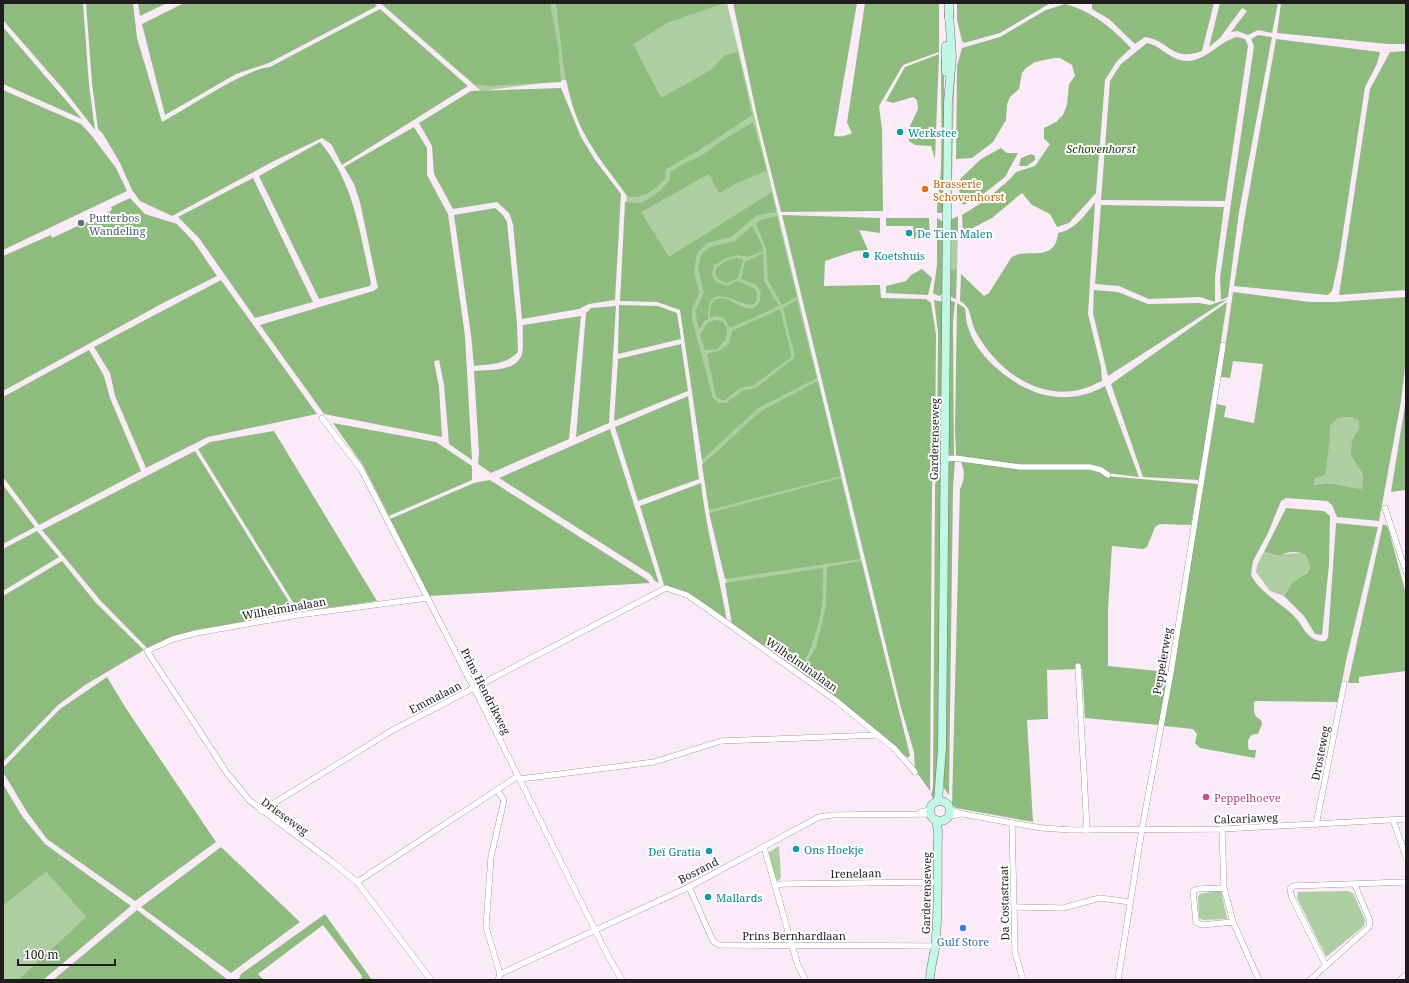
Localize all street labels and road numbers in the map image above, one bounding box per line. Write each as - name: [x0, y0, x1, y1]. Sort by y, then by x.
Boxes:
- street label: Garderenseweg: [926, 398, 942, 480]
- street label: Wilhelminalaan: [241, 593, 327, 623]
- street label: Peppelerweg: [1149, 626, 1175, 696]
- street label: Wilhelminalaan: [763, 634, 841, 694]
- street label: Prins Hendrikweg: [458, 645, 514, 737]
- street label: Emmalaan: [406, 677, 464, 717]
- street label: Drosteweg: [1307, 724, 1333, 782]
- street label: Drieseweg: [258, 794, 312, 838]
- street label: Calcariaweg: [1214, 809, 1278, 827]
- street label: Garderenseweg: [918, 852, 934, 934]
- street label: Bosrand: [675, 853, 721, 887]
- street label: Irenelaan: [830, 865, 882, 881]
- street label: Da Costastraat: [996, 865, 1012, 941]
- street label: Prins Bernhardlaan: [742, 928, 846, 943]

